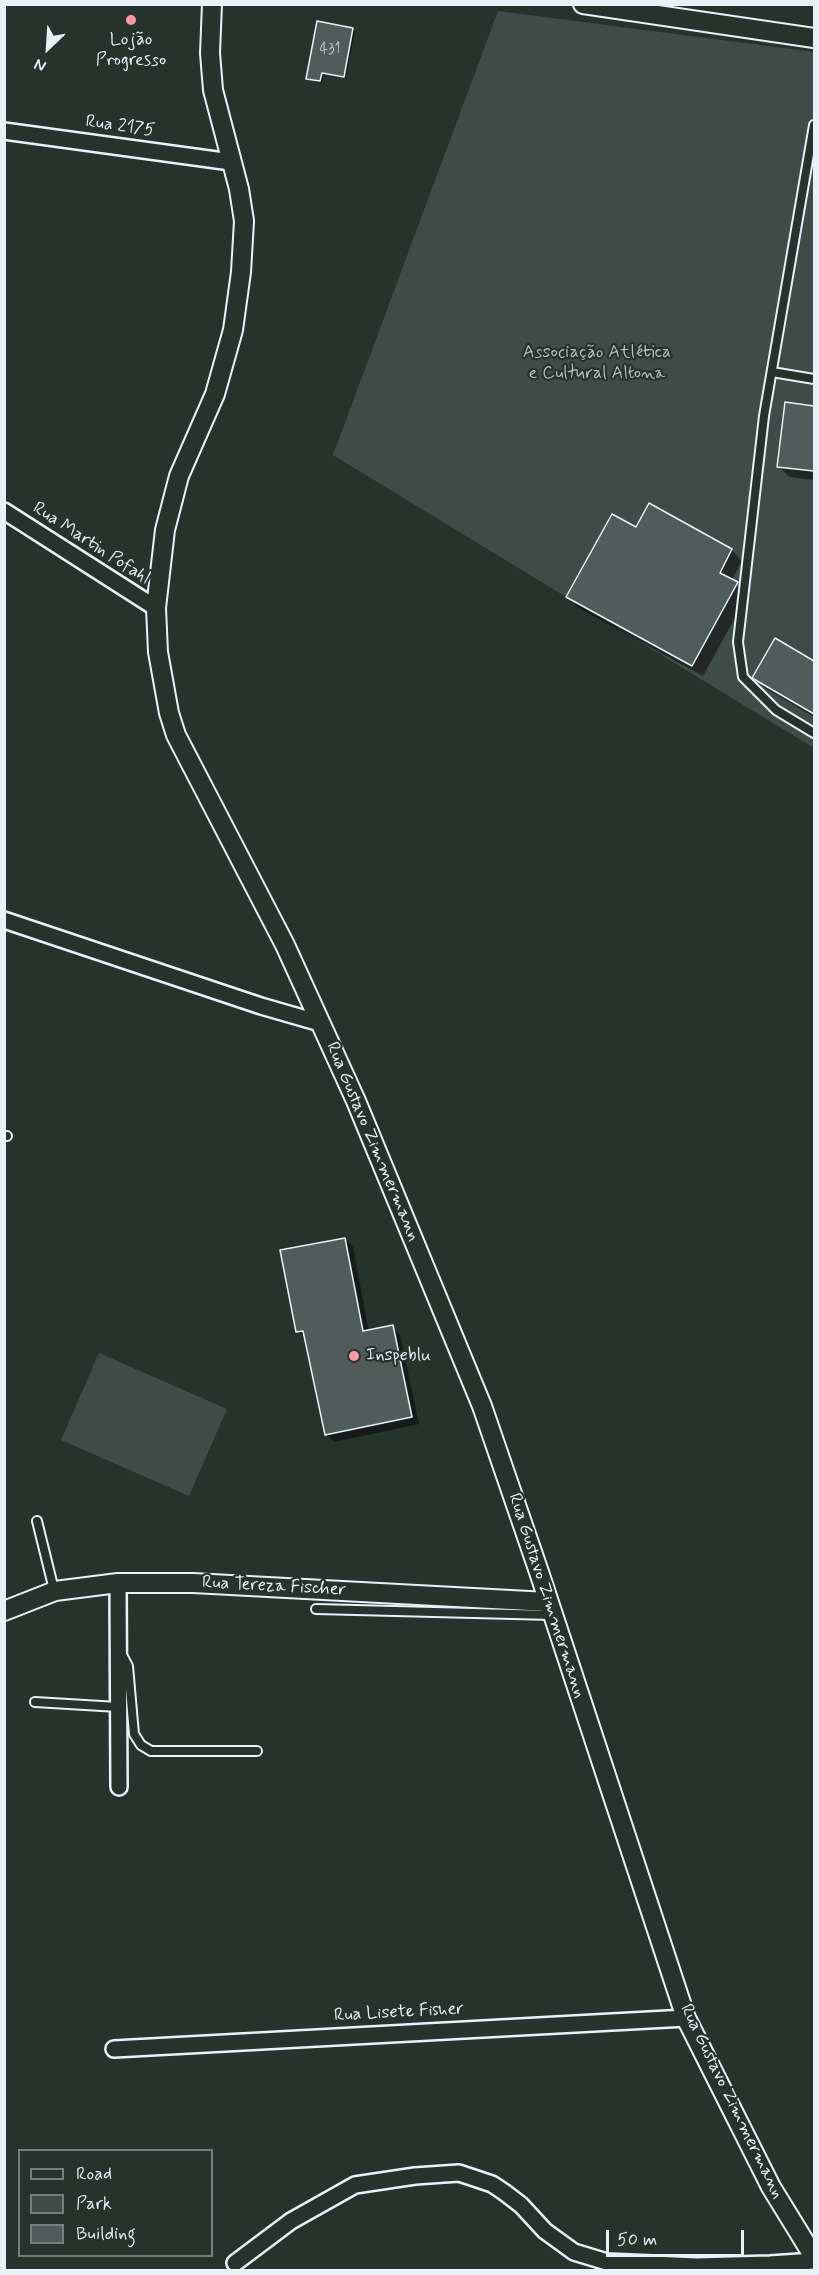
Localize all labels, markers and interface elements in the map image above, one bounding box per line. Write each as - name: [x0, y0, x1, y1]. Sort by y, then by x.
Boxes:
- marker: Lojão Progresso: [124, 13, 138, 27]
- north arrow: [18, 18, 78, 78]
- place label: Lojão Progresso: [96, 29, 166, 72]
- house number: 431: [320, 41, 340, 59]
- text: N: [31, 53, 49, 77]
- street label: Rua 2175: [84, 111, 156, 143]
- park label: Associação Atlética e Cultural Altona: [523, 342, 671, 385]
- street label: Rua Martin Pofahl: [28, 498, 154, 590]
- street label: Rua Gustavo Zimmermann: [320, 1039, 424, 1245]
- place label: Inspeblu: [366, 1345, 431, 1367]
- marker: Inspeblu: [347, 1349, 361, 1363]
- street label: Rua Gustavo Zimmermann: [503, 1491, 589, 1701]
- street label: Rua Tereza Fischer: [201, 1572, 347, 1602]
- street label: Rua Lisete Fisher: [334, 1999, 464, 2027]
- street label: Rua Gustavo Zimmermann: [674, 2001, 788, 2203]
- legend: [18, 2149, 213, 2257]
- text: Road: [76, 2162, 112, 2186]
- text: Park: [76, 2192, 112, 2216]
- scale bar: [609, 2218, 747, 2256]
- text: Building: [76, 2222, 136, 2246]
- text: 50 m: [617, 2228, 657, 2252]

